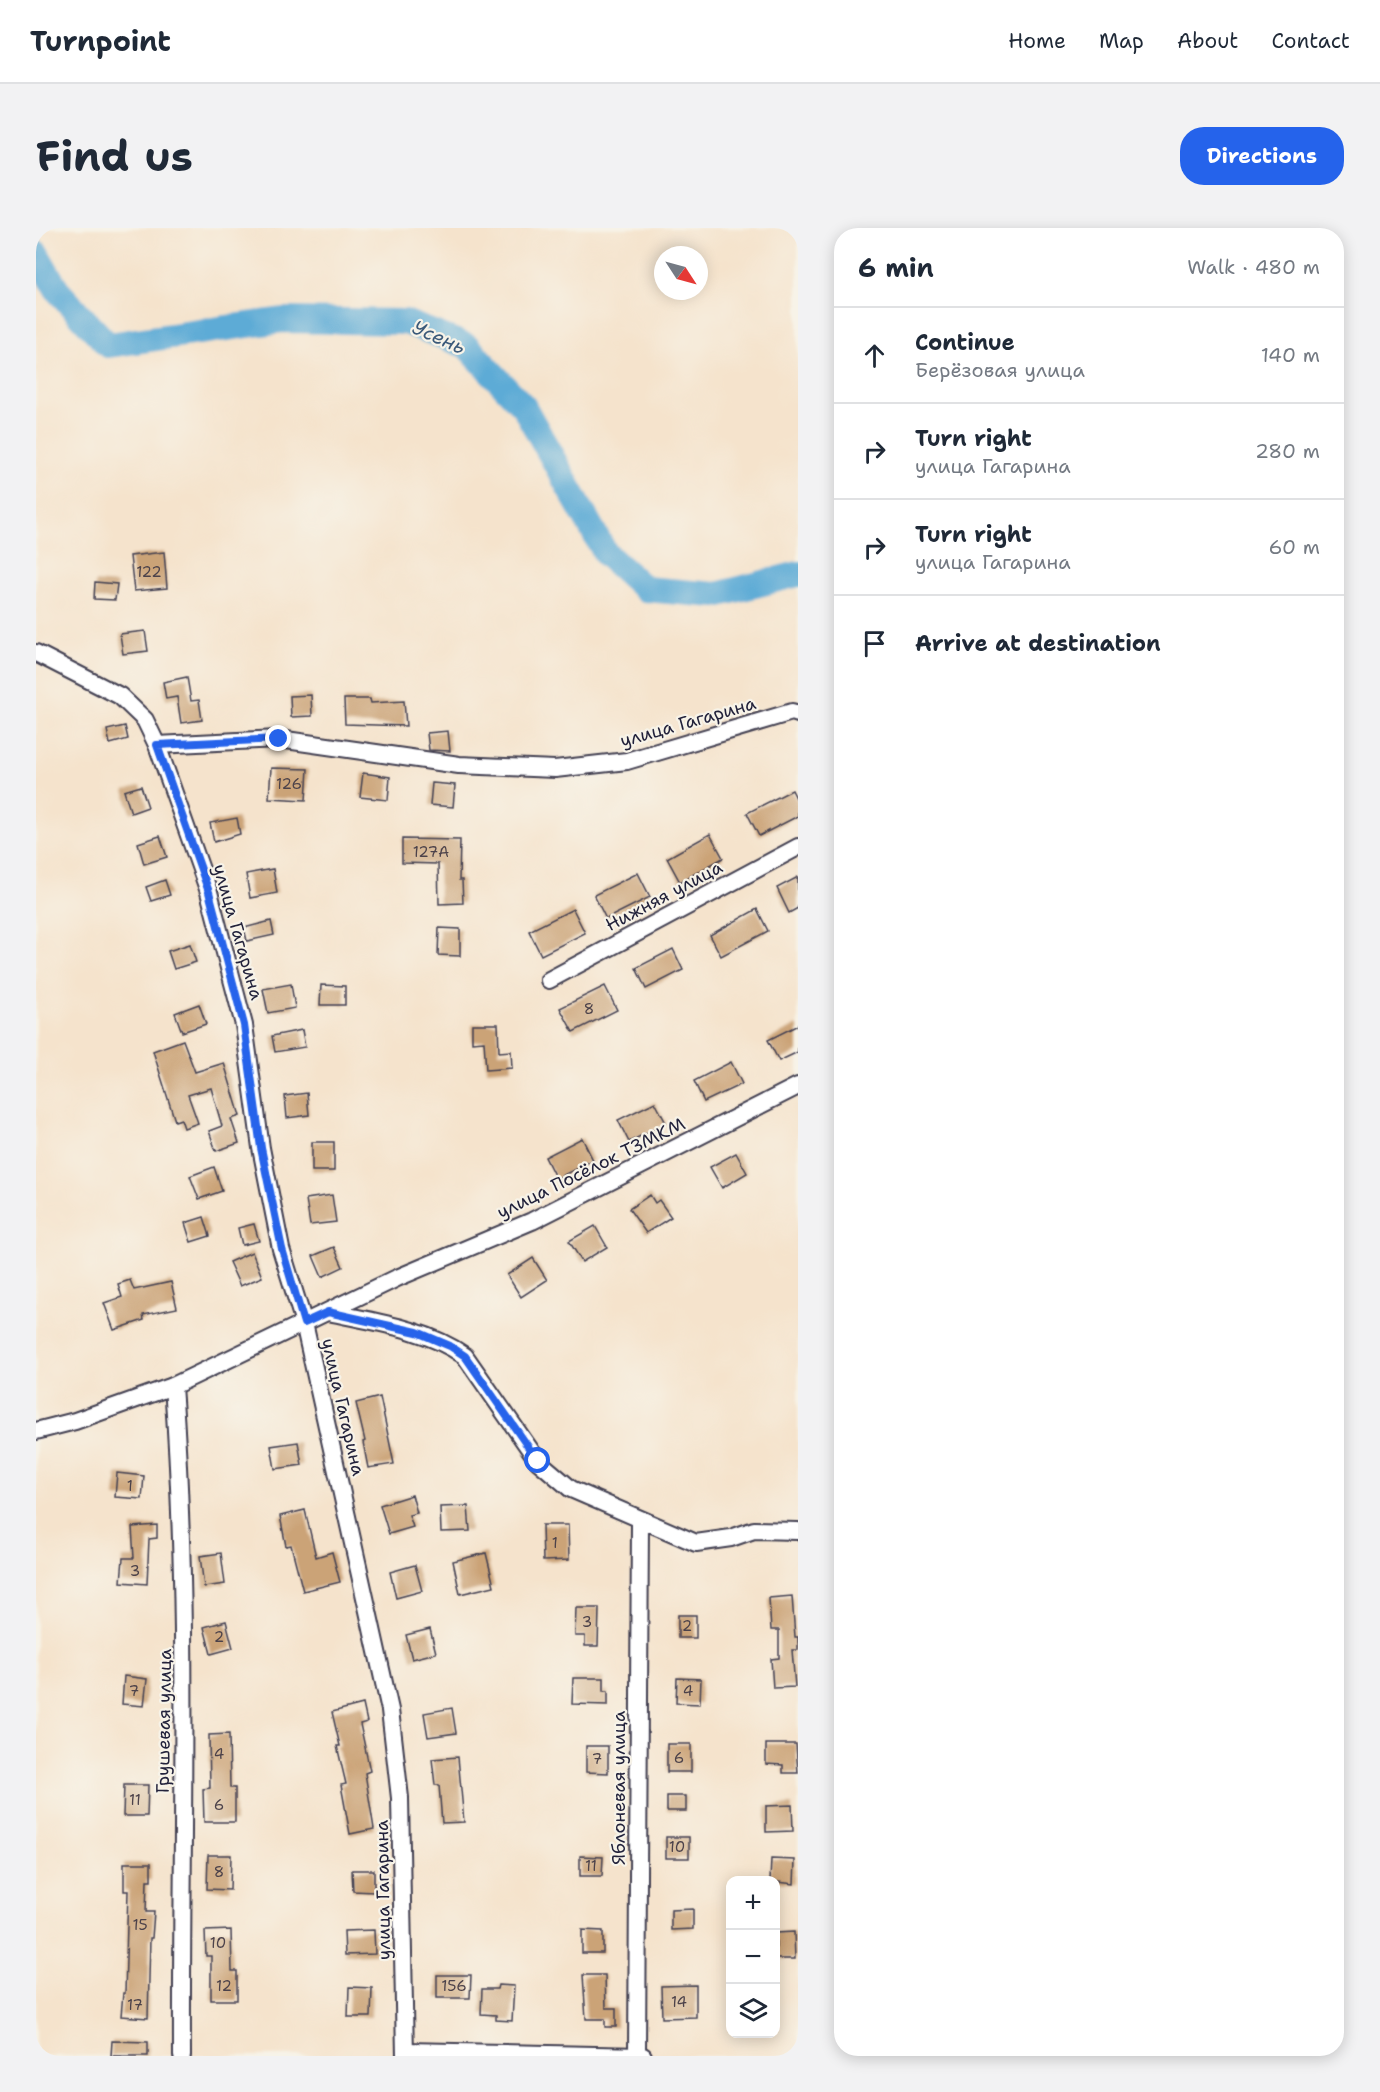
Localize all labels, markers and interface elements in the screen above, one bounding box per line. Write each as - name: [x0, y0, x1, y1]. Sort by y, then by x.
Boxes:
- text: Turnpoint: [30, 22, 171, 60]
- text: Home: [1008, 27, 1066, 55]
- text: Map: [1099, 27, 1144, 55]
- text: About: [1177, 27, 1238, 55]
- text: Contact: [1271, 27, 1350, 55]
- button: Directions: [1180, 127, 1344, 185]
- text: Find us: [36, 128, 193, 184]
- north arrow: [654, 246, 708, 300]
- text: 6 min: [858, 250, 934, 285]
- text: Walk · 480 m: [1187, 254, 1320, 280]
- water label: Усень: [408, 314, 470, 360]
- text: Continue: [915, 328, 1015, 357]
- icon: ahead: [858, 339, 891, 372]
- text: 140 m: [1261, 342, 1320, 368]
- text: Берёзовая улица: [915, 357, 1085, 383]
- text: Turn right: [915, 424, 1032, 453]
- icon: right: [858, 435, 891, 468]
- text: 280 m: [1255, 438, 1320, 464]
- text: улица Гагарина: [915, 453, 1071, 479]
- text: Turn right: [915, 520, 1032, 549]
- icon: right: [858, 531, 891, 564]
- text: 60 m: [1268, 534, 1320, 560]
- text: улица Гагарина: [915, 549, 1071, 575]
- house number: 122: [136, 562, 162, 582]
- icon: arrive: [858, 627, 891, 660]
- text: Arrive at destination: [915, 629, 1161, 658]
- street label: улица Гагарина: [617, 691, 759, 753]
- route end: [265, 725, 291, 751]
- house number: 126: [276, 774, 302, 794]
- house number: 127А: [413, 842, 449, 862]
- street label: Нижняя улица: [601, 855, 727, 937]
- street label: улица Гагарина: [207, 861, 269, 1003]
- house number: 8: [584, 999, 594, 1019]
- street label: улица Посёлок ТЗМКМ: [493, 1112, 689, 1224]
- street label: улица Гагарина: [316, 1336, 370, 1478]
- route start: [524, 1447, 550, 1473]
- house number: 1: [127, 1476, 133, 1496]
- house number: 1: [552, 1533, 558, 1553]
- house number: 3: [130, 1561, 140, 1581]
- house number: 3: [582, 1612, 592, 1632]
- house number: 2: [682, 1616, 692, 1636]
- house number: 2: [214, 1627, 224, 1647]
- street label: Грушевая улица: [151, 1648, 177, 1794]
- house number: 7: [129, 1681, 139, 1701]
- house number: 4: [683, 1681, 693, 1701]
- street label: Яблоневая улица: [607, 1711, 631, 1865]
- house number: 4: [214, 1744, 224, 1764]
- house number: 6: [674, 1748, 684, 1768]
- house number: 7: [592, 1749, 602, 1769]
- house number: 11: [129, 1790, 141, 1810]
- house number: 6: [214, 1795, 224, 1815]
- street label: улица Гагарина: [370, 1820, 396, 1960]
- house number: 10: [669, 1837, 685, 1857]
- house number: 11: [585, 1856, 597, 1876]
- house number: 8: [214, 1862, 224, 1882]
- map controls: [726, 1876, 780, 2038]
- button: +: [726, 1876, 780, 1930]
- house number: 15: [132, 1915, 148, 1935]
- button: −: [726, 1930, 780, 1984]
- house number: 10: [210, 1933, 226, 1953]
- house number: 12: [216, 1976, 232, 1996]
- house number: 156: [441, 1976, 467, 1996]
- button: layers: [726, 1984, 780, 2038]
- house number: 14: [671, 1992, 687, 2012]
- house number: 17: [127, 1995, 143, 2015]

